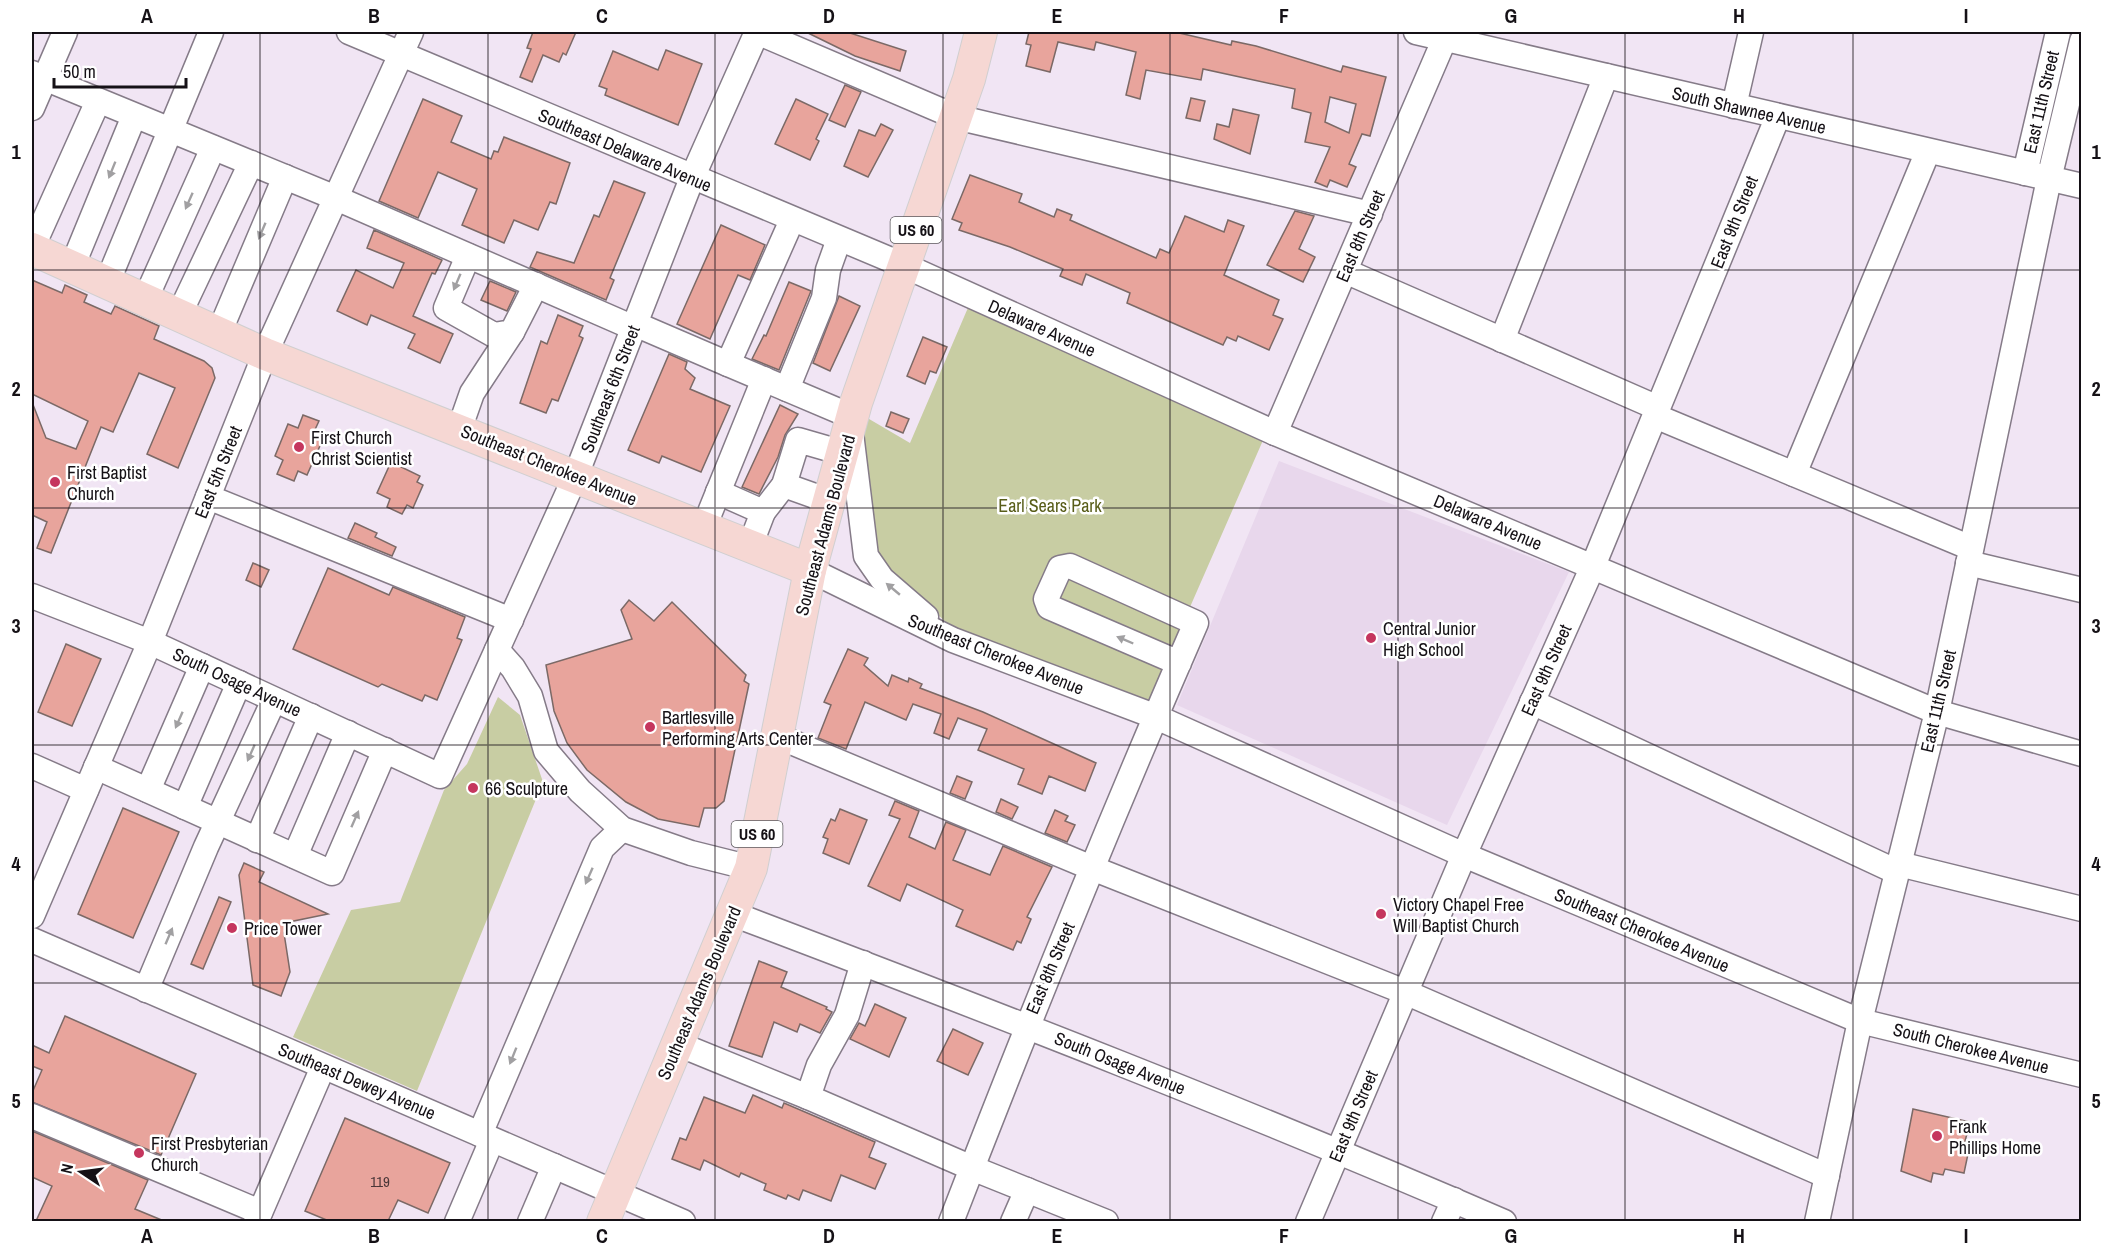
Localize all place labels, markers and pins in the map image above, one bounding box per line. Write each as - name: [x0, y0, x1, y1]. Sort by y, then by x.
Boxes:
- place label: First Church Christ Scientist: [311, 425, 412, 471]
- marker: First Church Christ Scientist: [292, 440, 306, 454]
- place label: First Baptist Church: [67, 460, 147, 506]
- marker: First Baptist Church: [48, 475, 62, 489]
- place label: Central Junior High School: [1383, 616, 1476, 662]
- marker: Central Junior High School: [1364, 631, 1378, 645]
- place label: Bartlesville Performing Arts Center: [662, 705, 813, 751]
- marker: Bartlesville Performing Arts Center: [643, 720, 657, 734]
- place label: 66 Sculpture: [485, 776, 568, 801]
- marker: 66 Sculpture: [466, 781, 480, 795]
- place label: Victory Chapel Free Will Baptist Church: [1393, 892, 1524, 938]
- marker: Victory Chapel Free Will Baptist Church: [1374, 907, 1388, 921]
- place label: Price Tower: [244, 916, 322, 941]
- marker: Price Tower: [225, 921, 239, 935]
- place label: Frank Phillips Home: [1949, 1114, 2041, 1160]
- marker: Frank Phillips Home: [1930, 1129, 1944, 1143]
- place label: First Presbyterian Church: [151, 1131, 268, 1177]
- marker: First Presbyterian Church: [132, 1146, 146, 1160]

